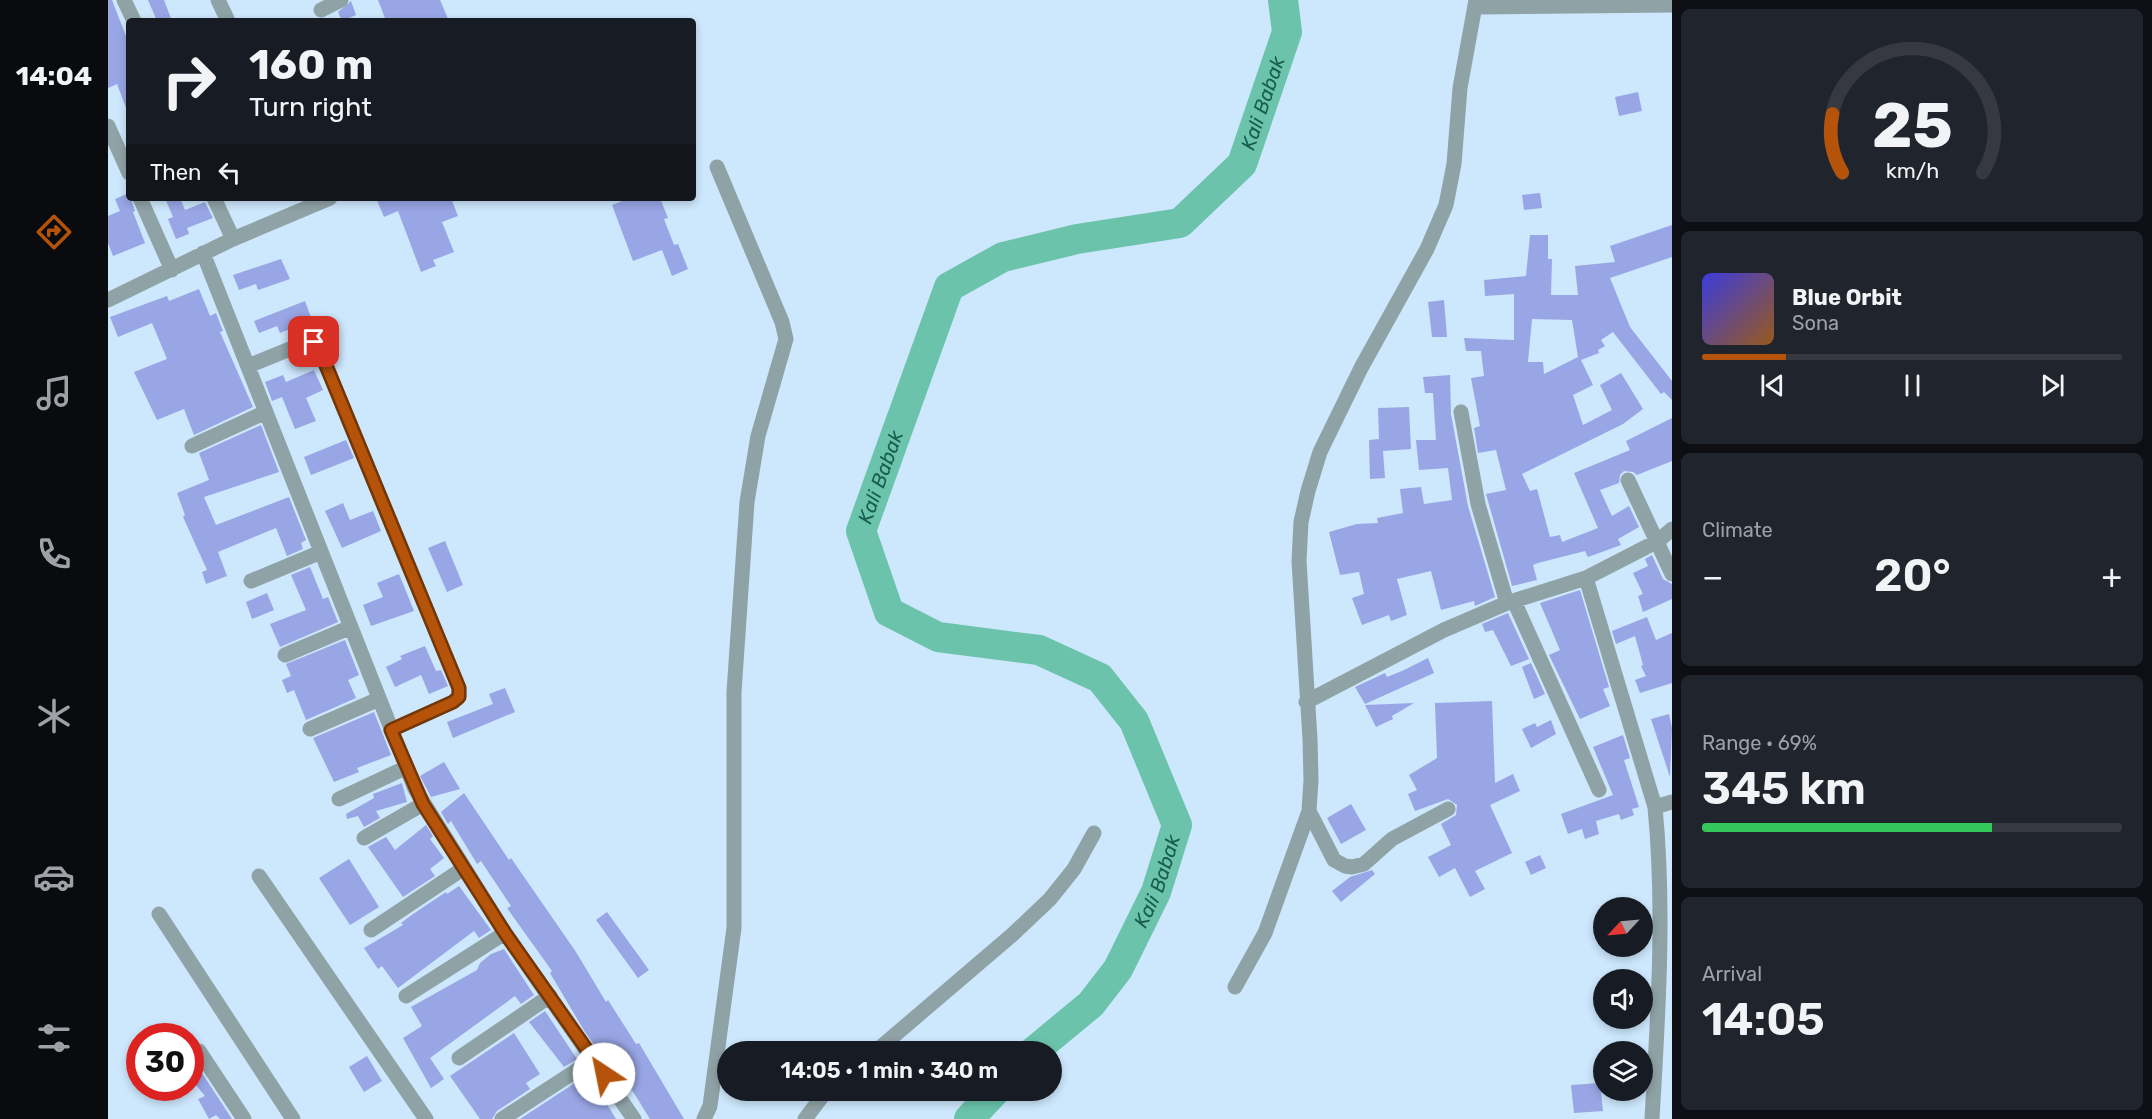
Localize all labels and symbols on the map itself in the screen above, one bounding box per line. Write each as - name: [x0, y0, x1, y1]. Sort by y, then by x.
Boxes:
- water label: Kali Babak: [1236, 53, 1290, 153]
- pin: [288, 316, 339, 367]
- water label: Kali Babak: [853, 426, 909, 527]
- water label: Kali Babak: [1128, 831, 1185, 931]
- north arrow: [1593, 897, 1653, 957]
- speed limit sign: 30: [126, 1023, 204, 1101]
- position arrow: [572, 1042, 636, 1106]

